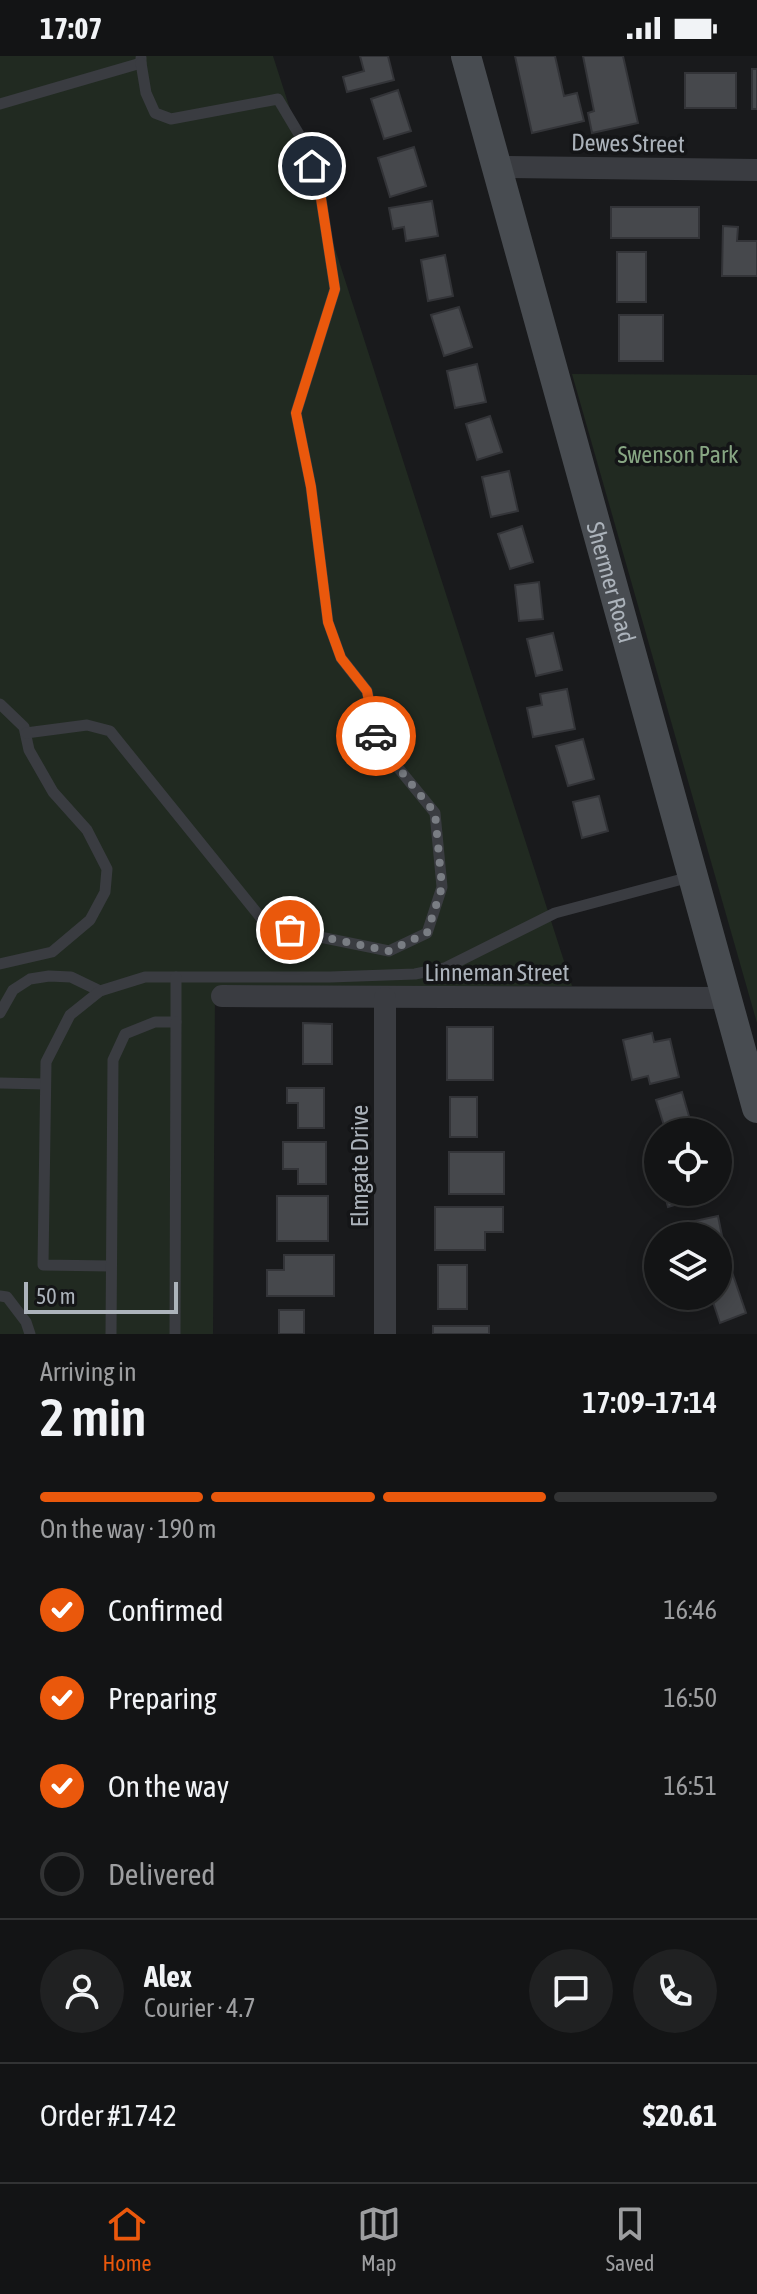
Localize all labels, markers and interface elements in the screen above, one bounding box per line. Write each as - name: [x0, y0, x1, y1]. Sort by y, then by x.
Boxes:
- text: 17:07: [40, 11, 102, 45]
- street label: Dewes Street: [571, 129, 685, 157]
- pin: [278, 132, 346, 200]
- icon: home: [290, 144, 334, 188]
- park label: Swenson Park: [617, 441, 739, 468]
- street label: Shermer Road: [582, 519, 641, 646]
- courier: [336, 696, 416, 776]
- icon: car: [354, 714, 398, 758]
- pin: [256, 896, 324, 964]
- icon: bag: [268, 908, 312, 952]
- street label: Linneman Street: [424, 959, 570, 986]
- street label: Elmgate Drive: [346, 1105, 373, 1227]
- map controls: [644, 1118, 732, 1310]
- button: locate: [644, 1118, 732, 1206]
- button: layers: [644, 1222, 732, 1310]
- scale bar: [24, 1278, 178, 1314]
- text: 50 m: [36, 1283, 76, 1309]
- text: Arriving in: [40, 1357, 137, 1387]
- text: 17:09–17:14: [582, 1385, 717, 1419]
- text: 2 min: [40, 1387, 146, 1447]
- text: On the way · 190 m: [40, 1514, 217, 1544]
- icon: check: [40, 1588, 84, 1632]
- text: Confirmed: [108, 1593, 223, 1627]
- text: 16:46: [663, 1595, 717, 1625]
- icon: check: [40, 1676, 84, 1720]
- text: Preparing: [108, 1681, 217, 1715]
- text: 16:50: [663, 1683, 717, 1713]
- icon: check: [40, 1764, 84, 1808]
- text: On the way: [108, 1769, 229, 1803]
- text: 16:51: [663, 1771, 717, 1801]
- text: Delivered: [108, 1857, 216, 1891]
- button: person: [40, 1949, 124, 2033]
- button: chat: [529, 1949, 613, 2033]
- button: phone: [633, 1949, 717, 2033]
- text: Alex: [144, 1959, 192, 1993]
- text: Courier · 4.7: [144, 1993, 255, 2023]
- text: Order #1742: [40, 2098, 177, 2132]
- text: $20.61: [643, 2098, 717, 2132]
- tab: Home: [103, 2202, 152, 2276]
- tab: Map: [357, 2202, 401, 2276]
- tab: Saved: [606, 2202, 654, 2276]

